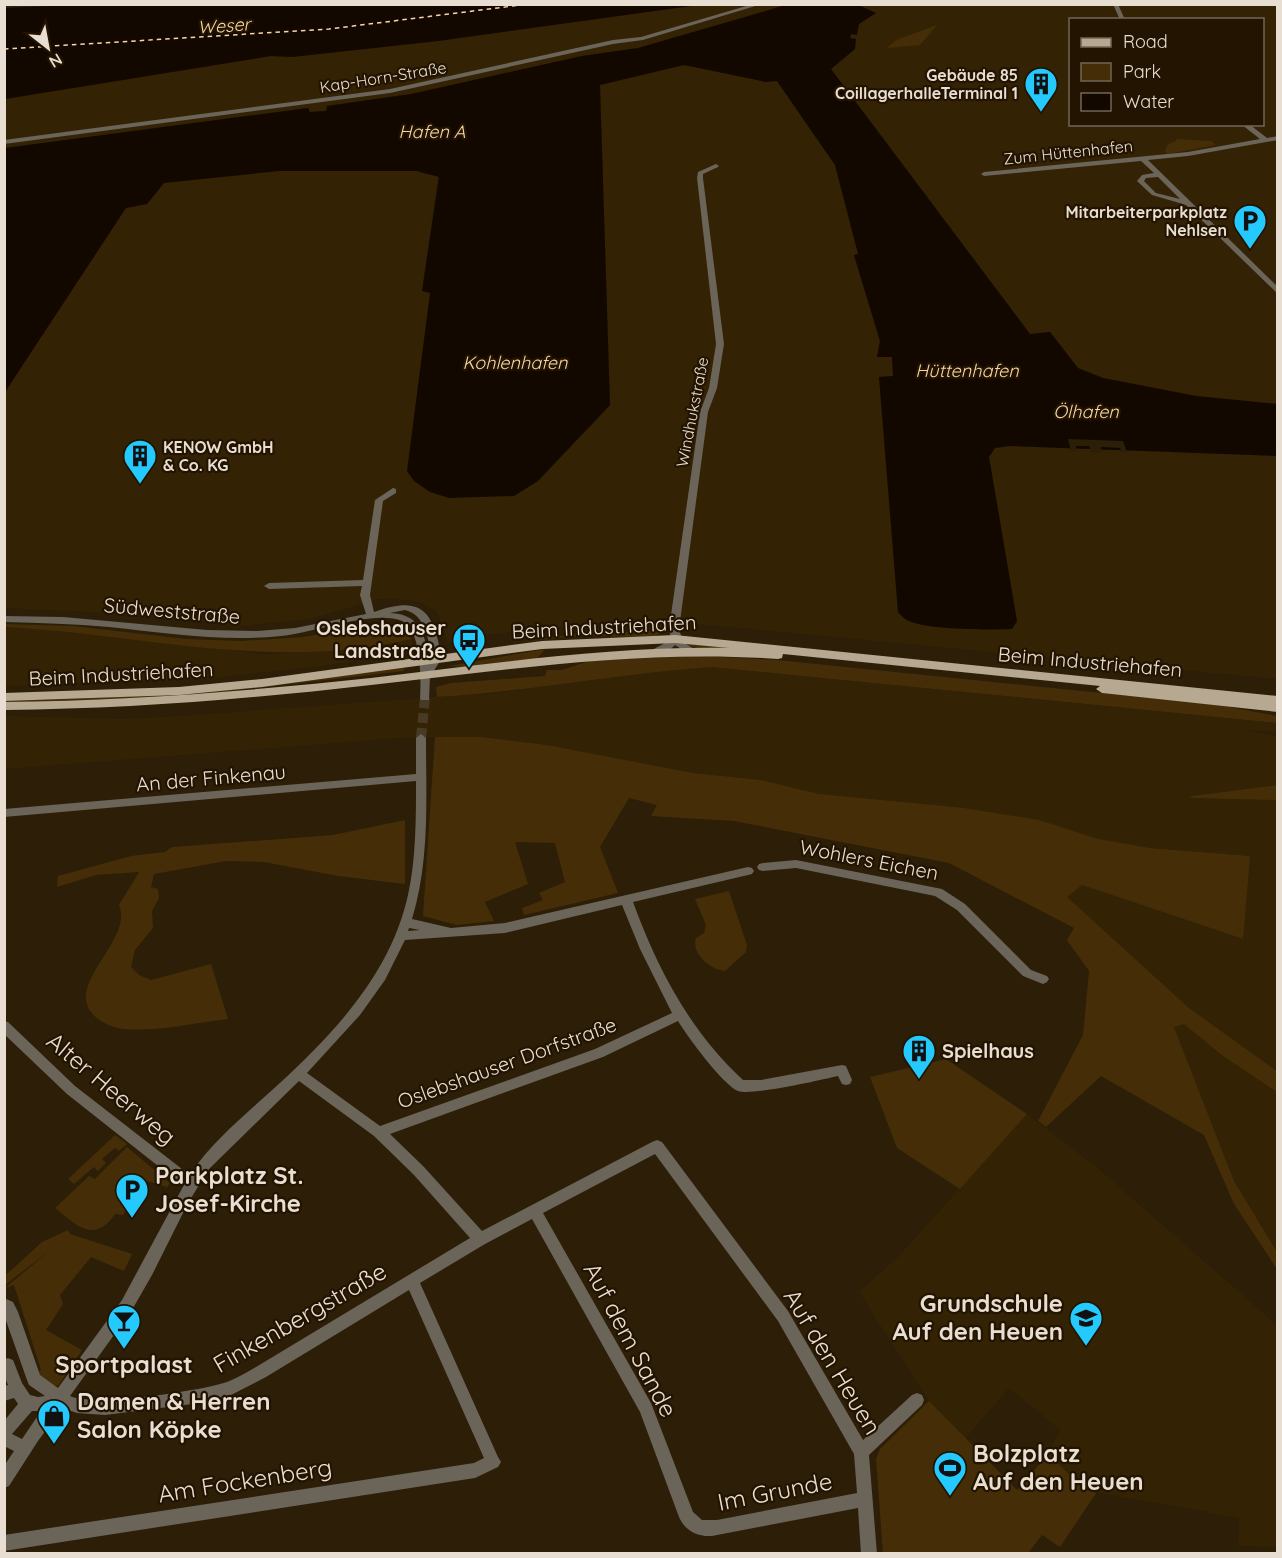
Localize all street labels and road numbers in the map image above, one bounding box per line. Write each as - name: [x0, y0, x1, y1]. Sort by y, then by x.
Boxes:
- street label: Kap-Horn-Straße: [318, 57, 448, 97]
- street label: Zum Hüttenhafen: [1002, 135, 1134, 169]
- street label: Windhukstraße: [672, 355, 712, 469]
- street label: Südweststraße: [103, 592, 241, 629]
- street label: Beim Industriehafen: [511, 609, 697, 644]
- street label: Beim Industriehafen: [997, 641, 1183, 682]
- street label: Beim Industriehafen: [28, 656, 214, 691]
- street label: An der Finkenau: [135, 759, 287, 796]
- street label: Wohlers Eichen: [798, 834, 941, 885]
- street label: Oslebshauser Dorfstraße: [394, 1011, 620, 1114]
- street label: Alter Heerweg: [41, 1025, 182, 1151]
- street label: Finkenbergstraße: [208, 1255, 391, 1379]
- street label: Auf dem Sande: [578, 1257, 684, 1422]
- street label: Auf den Heuen: [778, 1283, 888, 1440]
- street label: Am Fockenberg: [156, 1451, 334, 1509]
- street label: Im Grunde: [715, 1465, 835, 1517]

